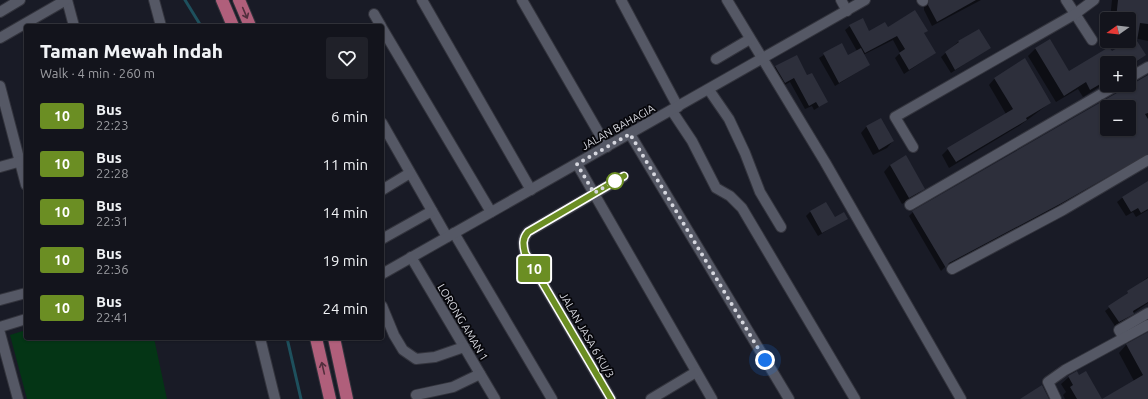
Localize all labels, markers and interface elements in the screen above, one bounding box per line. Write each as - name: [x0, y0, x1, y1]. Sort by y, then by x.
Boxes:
- one-way arrow: [241, 6, 249, 18]
- north arrow: [1100, 12, 1136, 48]
- map controls: [1100, 12, 1136, 136]
- button: heart: [326, 37, 368, 79]
- text: Taman Mewah Indah: [40, 40, 223, 62]
- button: +: [1100, 56, 1136, 92]
- text: Walk · 4 min · 260 m: [40, 66, 155, 80]
- button: −: [1100, 100, 1136, 136]
- text: Bus: [96, 101, 122, 118]
- street label: JALAN BAHAGIA: [579, 101, 658, 152]
- text: 10: [54, 108, 70, 124]
- text: 6 min: [331, 108, 368, 125]
- text: 22:23: [96, 118, 129, 132]
- text: Bus: [96, 149, 122, 166]
- text: 10: [54, 156, 70, 172]
- text: 11 min: [322, 156, 368, 173]
- text: 22:28: [96, 166, 129, 180]
- unlabelled marker: [606, 172, 624, 190]
- text: Bus: [96, 197, 122, 214]
- text: 10: [54, 204, 70, 220]
- text: 14 min: [322, 204, 368, 221]
- text: 22:31: [96, 214, 129, 228]
- text: Bus: [96, 245, 122, 262]
- text: 10: [54, 252, 70, 268]
- text: 19 min: [322, 252, 368, 269]
- line badge: 10: [516, 256, 552, 282]
- text: 10: [526, 261, 542, 277]
- text: 22:36: [96, 262, 129, 276]
- street label: LORONG AMAN 1: [435, 282, 491, 362]
- street label: JALAN JASA 6 KU/3: [558, 290, 616, 380]
- text: Bus: [96, 293, 122, 310]
- text: 10: [54, 300, 70, 316]
- text: 24 min: [322, 300, 368, 317]
- text: 22:41: [96, 310, 129, 324]
- your location: [755, 350, 775, 370]
- one-way arrow: [319, 362, 327, 375]

